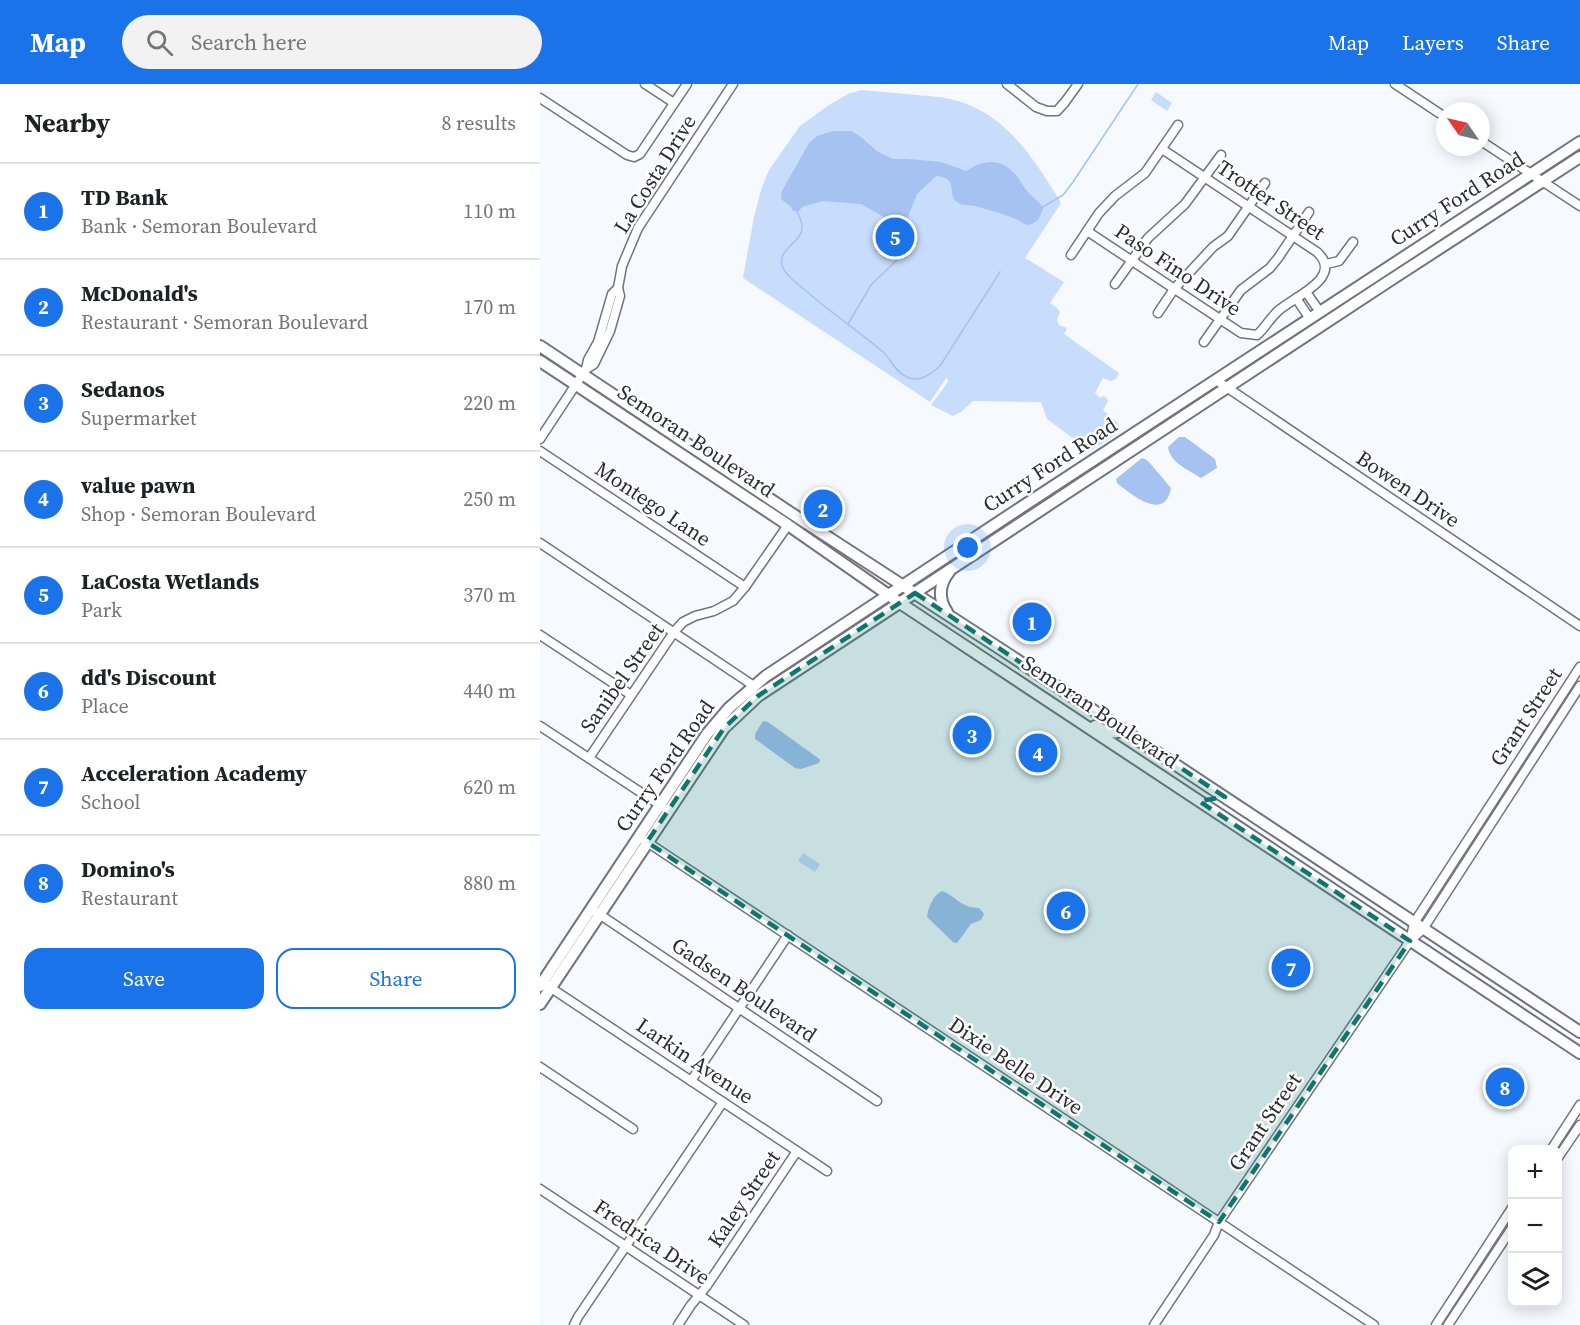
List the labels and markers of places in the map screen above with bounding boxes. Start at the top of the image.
pin: 5 [876,214,914,260]
pin: 2 [804,486,842,532]
pin: 1 [1012,600,1052,644]
pin: 3 [952,712,992,758]
pin: 4 [1018,730,1058,776]
pin: 6 [1046,888,1086,934]
pin: 7 [1272,946,1311,990]
pin: 8 [1486,1064,1524,1110]

